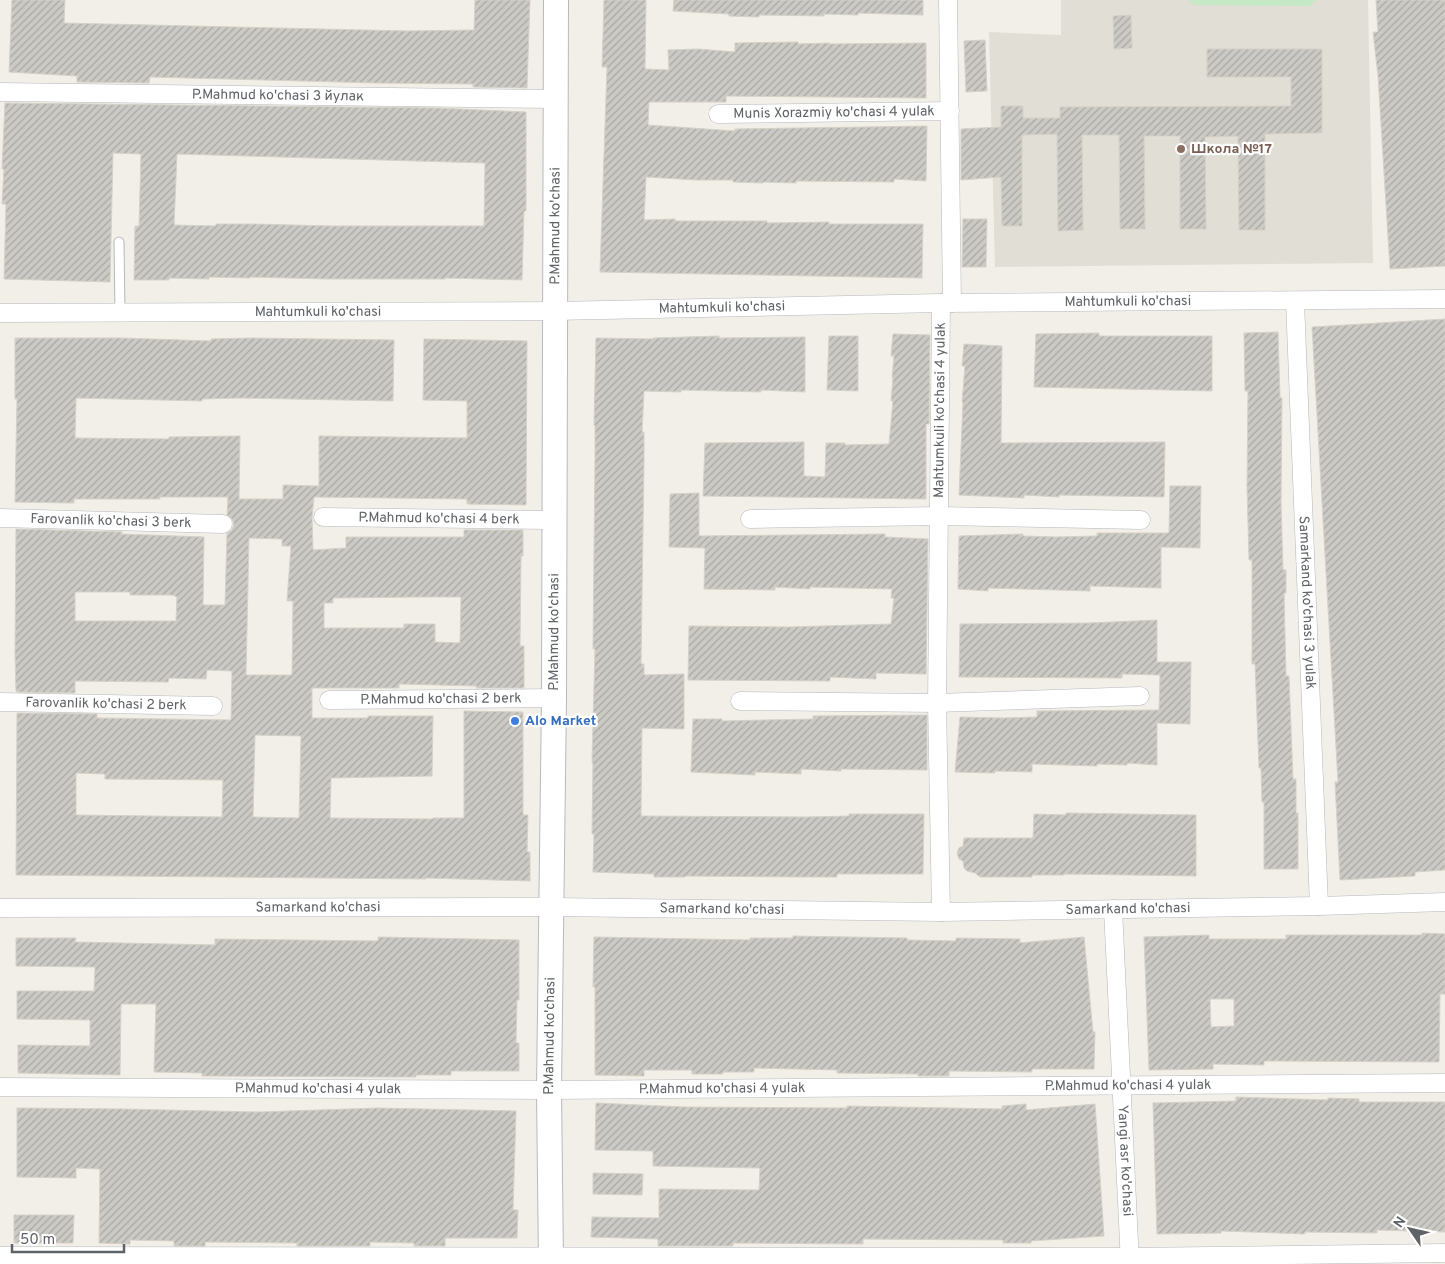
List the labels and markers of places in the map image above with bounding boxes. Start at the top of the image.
place label: Школа №17 [1191,141,1272,158]
marker: Школа №17 [1175,143,1187,155]
place label: Alo Market [525,713,596,730]
marker: Alo Market [509,715,521,727]

